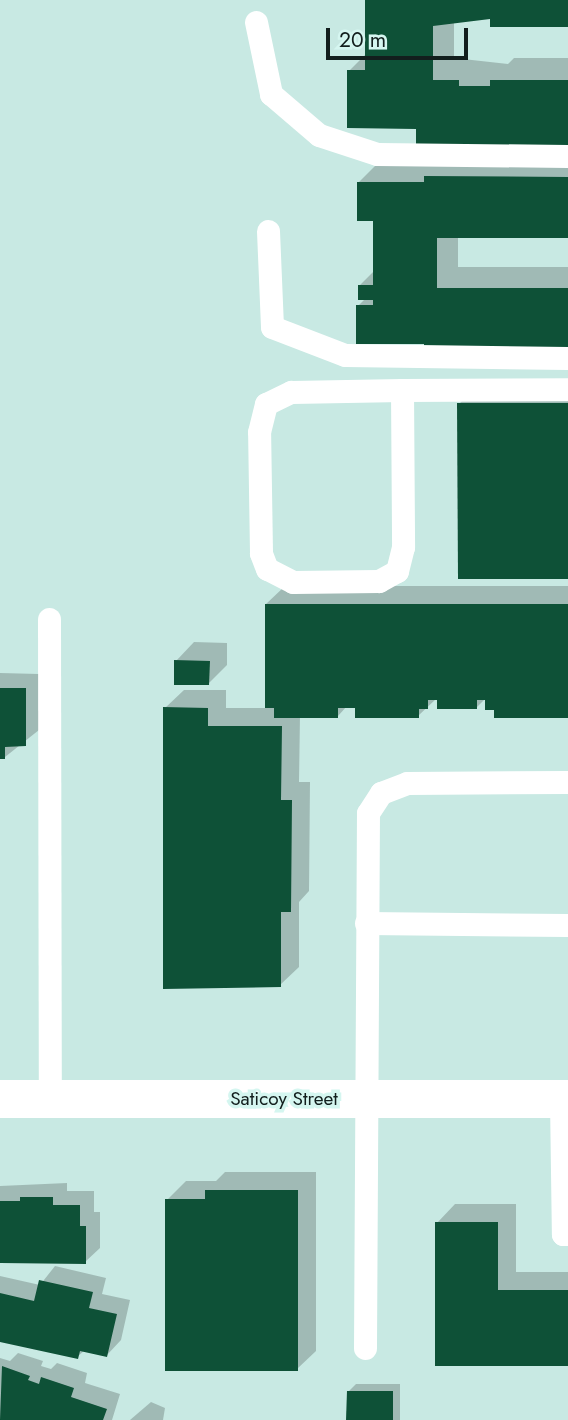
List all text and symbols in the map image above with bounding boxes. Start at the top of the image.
scale bar [330,14,472,58]
text: 20 m [339,25,386,55]
street label: Saticoy Street [230,1088,338,1110]

